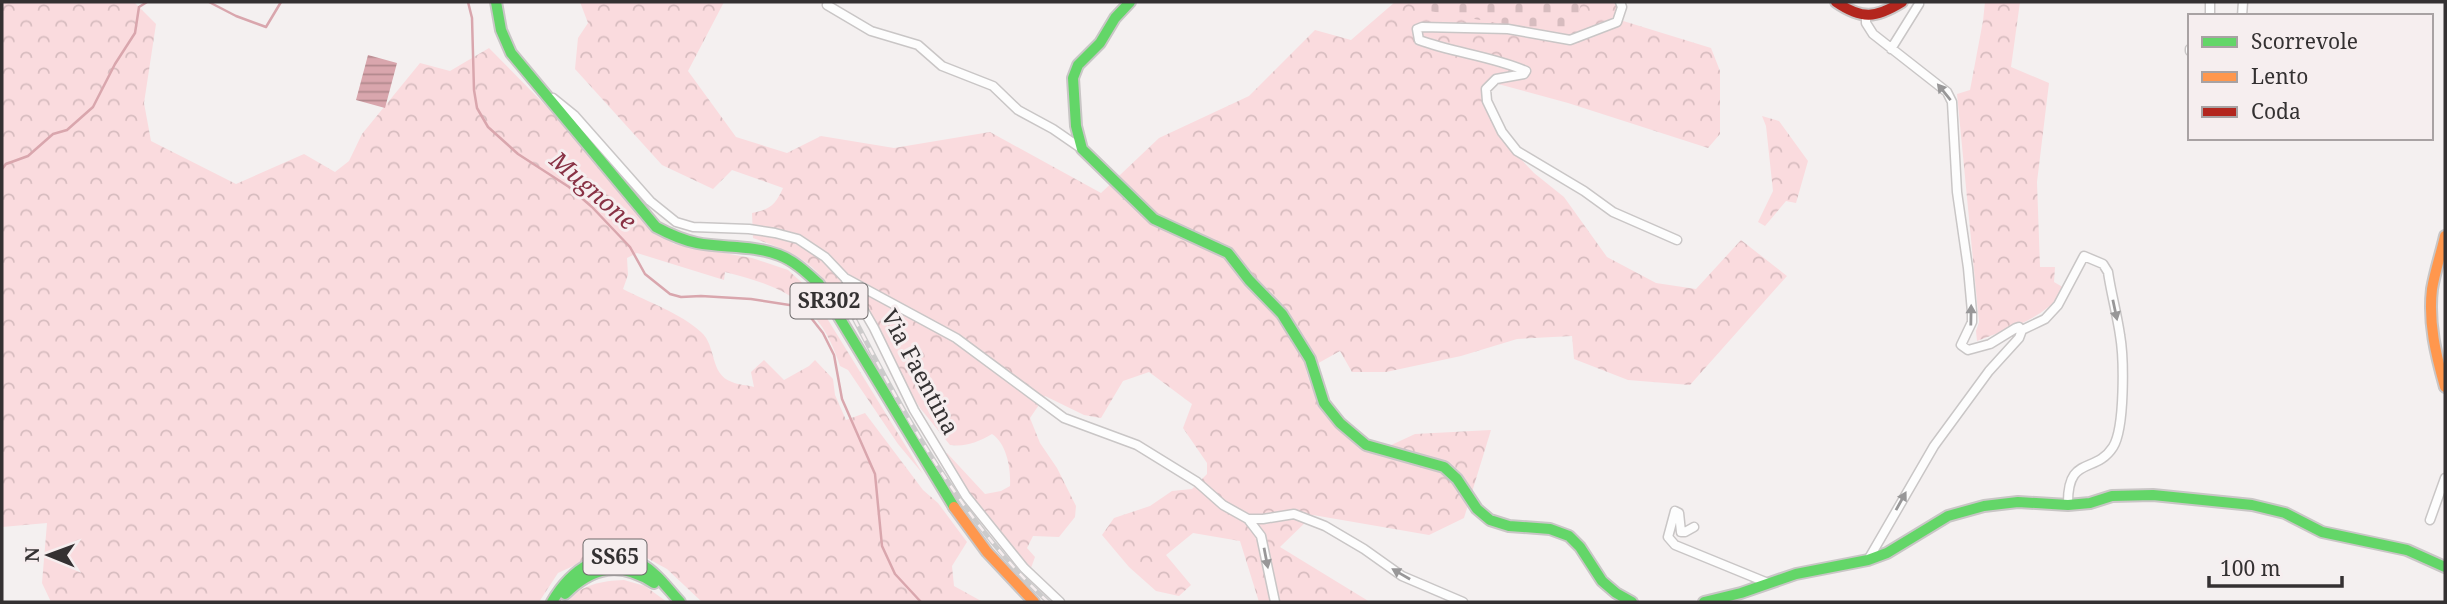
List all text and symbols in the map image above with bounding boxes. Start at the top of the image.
legend [2188,14,2433,140]
text: Scorrevole [2251,27,2358,55]
text: Lento [2251,62,2308,90]
one-way arrow [1936,83,1951,101]
text: Coda [2251,97,2301,125]
water label: Mugnone [543,142,644,237]
road number: SR302 [790,284,868,318]
one-way arrow [2109,299,2120,321]
street label: Via Faentina [874,303,967,440]
one-way arrow [1965,304,1976,326]
one-way arrow [1895,491,1907,510]
north arrow [14,520,84,590]
road number: SS65 [584,540,646,574]
scale bar [2209,544,2342,588]
text: N [19,547,45,562]
one-way arrow [1261,547,1272,569]
text: 100 m [2220,554,2281,582]
one-way arrow [1391,568,1410,580]

